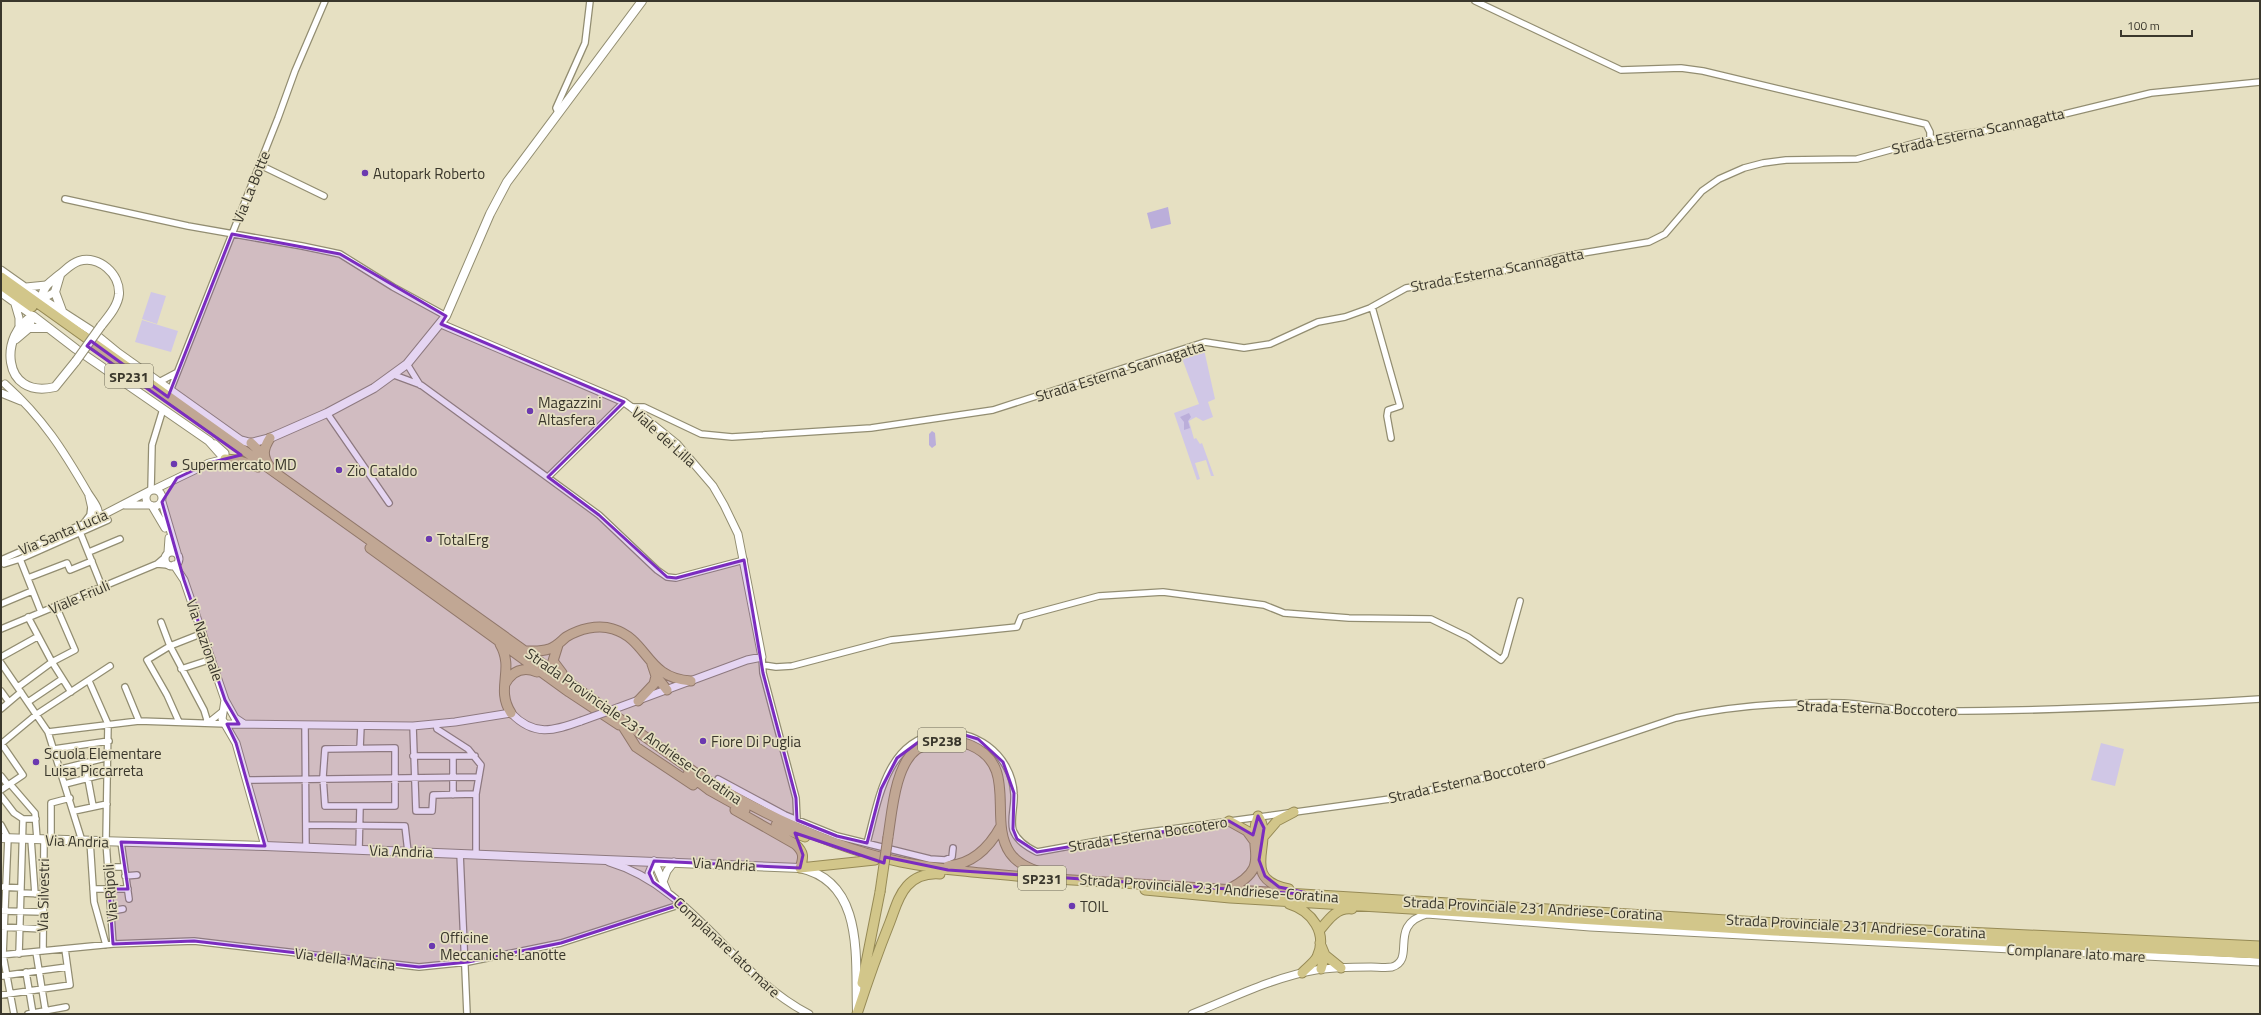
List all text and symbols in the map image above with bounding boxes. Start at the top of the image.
scale bar [2121,12,2192,38]
text: 100 m [2127,16,2160,35]
street label: Strada Esterna Scannagatta [1890,101,2067,161]
street label: Via La Botte [226,147,276,227]
place label: Autopark Roberto [373,162,485,185]
marker: Autopark Roberto [360,168,370,178]
street label: Strada Esterna Scannagatta [1408,242,1586,298]
street label: Strada Esterna Scannagatta [1032,334,1208,408]
road number: SP231 [105,364,153,388]
place label: Magazzini Altasfera [538,391,602,431]
street label: Viale dei Lilla [626,401,702,473]
marker: Magazzini Altasfera [525,406,535,416]
place label: Supermercato MD [182,453,297,476]
marker: Supermercato MD [169,459,179,469]
place label: Zio Cataldo [347,459,417,482]
marker: Zio Cataldo [334,465,344,475]
street label: Via Santa Lucia [15,503,112,561]
place label: TotalErg [437,528,489,551]
marker: TotalErg [424,534,434,544]
street label: Viale Friuli [45,574,113,620]
street label: Via Nazionale [180,596,230,684]
street label: Strada Provinciale 231 Andriese-Coratina [521,642,747,810]
street label: Strada Esterna Boccotero [1796,694,1958,722]
road number: SP238 [918,728,966,752]
place label: Fiore Di Puglia [711,730,802,753]
marker: Fiore Di Puglia [698,736,708,746]
place label: Scuola Elementare Luisa Piccarreta [44,742,162,782]
street label: Strada Esterna Boccotero [1386,751,1548,809]
marker: Scuola Elementare Luisa Piccarreta [31,757,41,767]
street label: Strada Esterna Boccotero [1067,810,1229,858]
street label: Via Andria [45,828,110,854]
street label: Via Andria [369,838,434,864]
street label: Via Andria [692,851,757,877]
street label: Via Silvestri [31,858,55,932]
street label: Via Ripoli [97,863,123,923]
road number: SP231 [1018,866,1066,890]
street label: Strada Provinciale 231 Andriese-Coratina [1078,867,1340,909]
street label: Strada Provinciale 231 Andriese-Coratina [1403,890,1664,926]
street label: Complanare lato mare [668,891,786,1003]
place label: TOIL [1080,895,1108,918]
marker: TOIL [1067,901,1077,911]
street label: Strada Provinciale 231 Andriese-Coratina [1726,908,1987,944]
place label: Officine Meccaniche Lanotte [440,926,566,966]
street label: Complanare lato mare [2006,938,2146,968]
street label: Via della Macina [293,941,397,977]
marker: Officine Meccaniche Lanotte [427,941,437,951]

